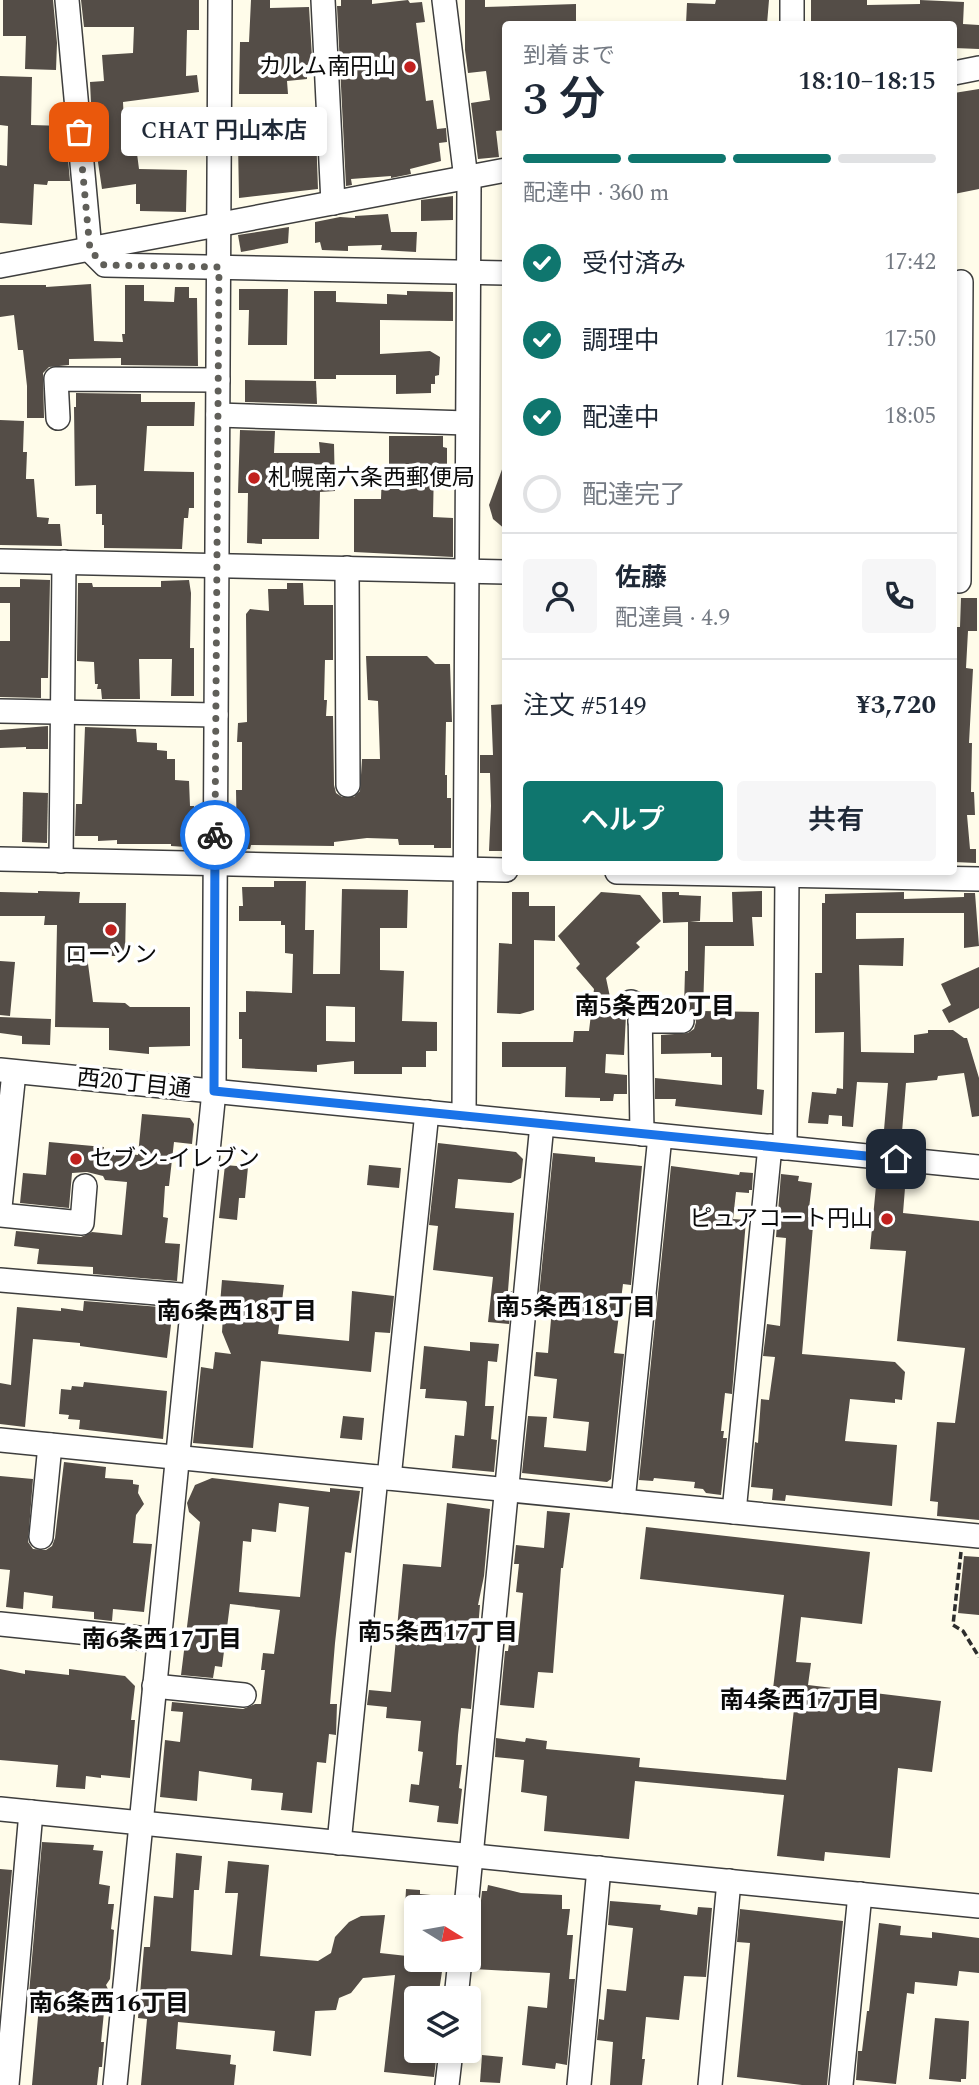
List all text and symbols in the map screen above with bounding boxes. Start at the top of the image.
text: 到着まで [523,39,615,74]
place label: カルム南円山 [258,50,396,85]
marker: カルム南円山 [402,59,418,75]
text: 18:10–18:15 [798,61,936,101]
text: 3 分 [523,65,605,135]
pin [49,102,109,162]
callout: CHAT 円山本店 [121,108,328,156]
icon: bag [60,113,98,151]
text: CHAT 円山本店 [141,114,307,149]
text: 配達中 · 360 m [523,176,669,211]
icon: check [523,244,561,282]
text: 受付済み [582,244,686,284]
text: 17:42 [884,245,936,280]
icon: check [523,321,561,359]
text: 調理中 [582,321,660,361]
text: 17:50 [884,322,936,357]
icon: check [523,398,561,436]
text: 配達中 [582,398,660,438]
text: 18:05 [884,399,936,434]
place label: 札幌南六条西郵便局 [268,461,475,496]
marker: 札幌南六条西郵便局 [246,470,262,486]
text: 配達完了 [582,475,686,515]
text: 佐藤 [615,558,667,598]
button: person [523,559,597,633]
button: phone [862,559,936,633]
text: 配達員 · 4.9 [615,601,730,636]
text: ¥3,720 [856,685,936,725]
text: 注文 #5149 [523,686,647,726]
button: ヘルプ [523,781,723,861]
button: 共有 [737,781,936,861]
courier [180,800,250,870]
icon: bike [196,816,234,854]
marker: ローソン [103,922,119,938]
place label: ローソン [65,938,157,973]
district label: 南5条西20丁目 [575,989,735,1025]
street label: 西20丁目通 [75,1061,193,1107]
pin [866,1129,926,1189]
icon: home [877,1140,915,1178]
place label: セブン-イレブン [90,1142,260,1177]
marker: セブン-イレブン [68,1151,84,1167]
place label: ピュアコート円山 [689,1202,873,1237]
marker: ピュアコート円山 [879,1211,895,1227]
district label: 南5条西18丁目 [496,1290,656,1326]
district label: 南6条西18丁目 [157,1294,317,1330]
district label: 南5条西17丁目 [358,1615,518,1651]
district label: 南6条西17丁目 [82,1622,242,1658]
district label: 南4条西17丁目 [720,1683,880,1719]
north arrow [404,1895,481,1972]
map controls [404,1895,481,2063]
district label: 南6条西16丁目 [29,1986,189,2022]
button: layers [404,1986,481,2063]

